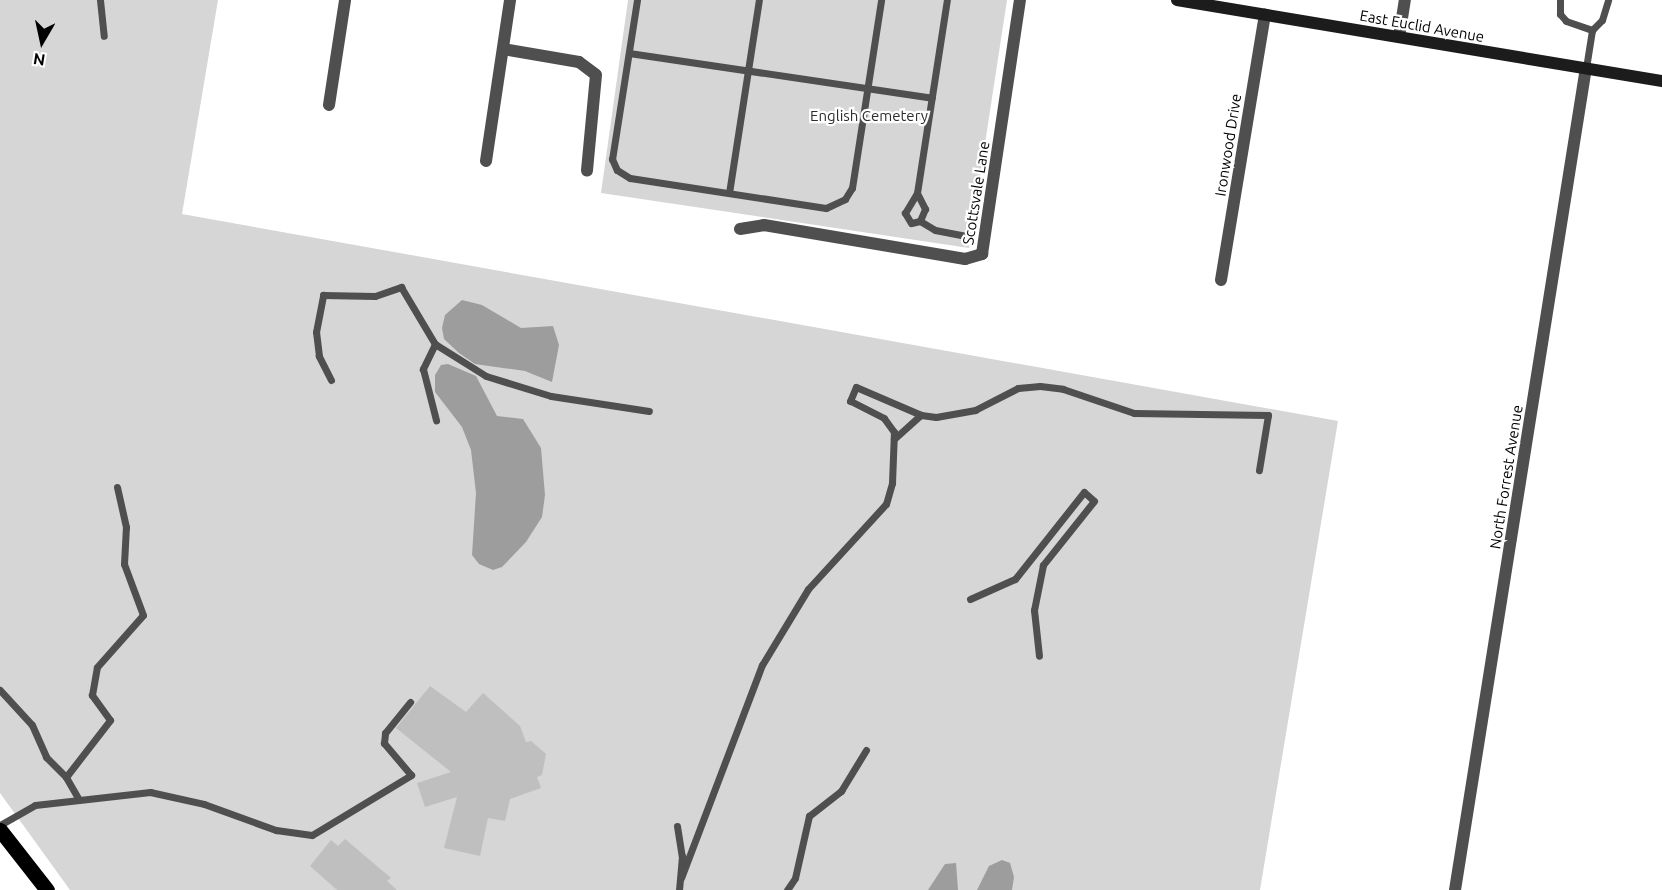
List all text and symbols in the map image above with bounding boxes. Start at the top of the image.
street label: East Euclid Avenue [1358,6,1486,46]
north arrow [12,12,72,72]
text: N [32,50,46,70]
street label: Ironwood Drive [1211,92,1245,198]
park label: English Cemetery [810,107,928,125]
street label: Scottsvale Lane [959,140,993,246]
street label: North Forrest Avenue [1486,404,1526,550]

